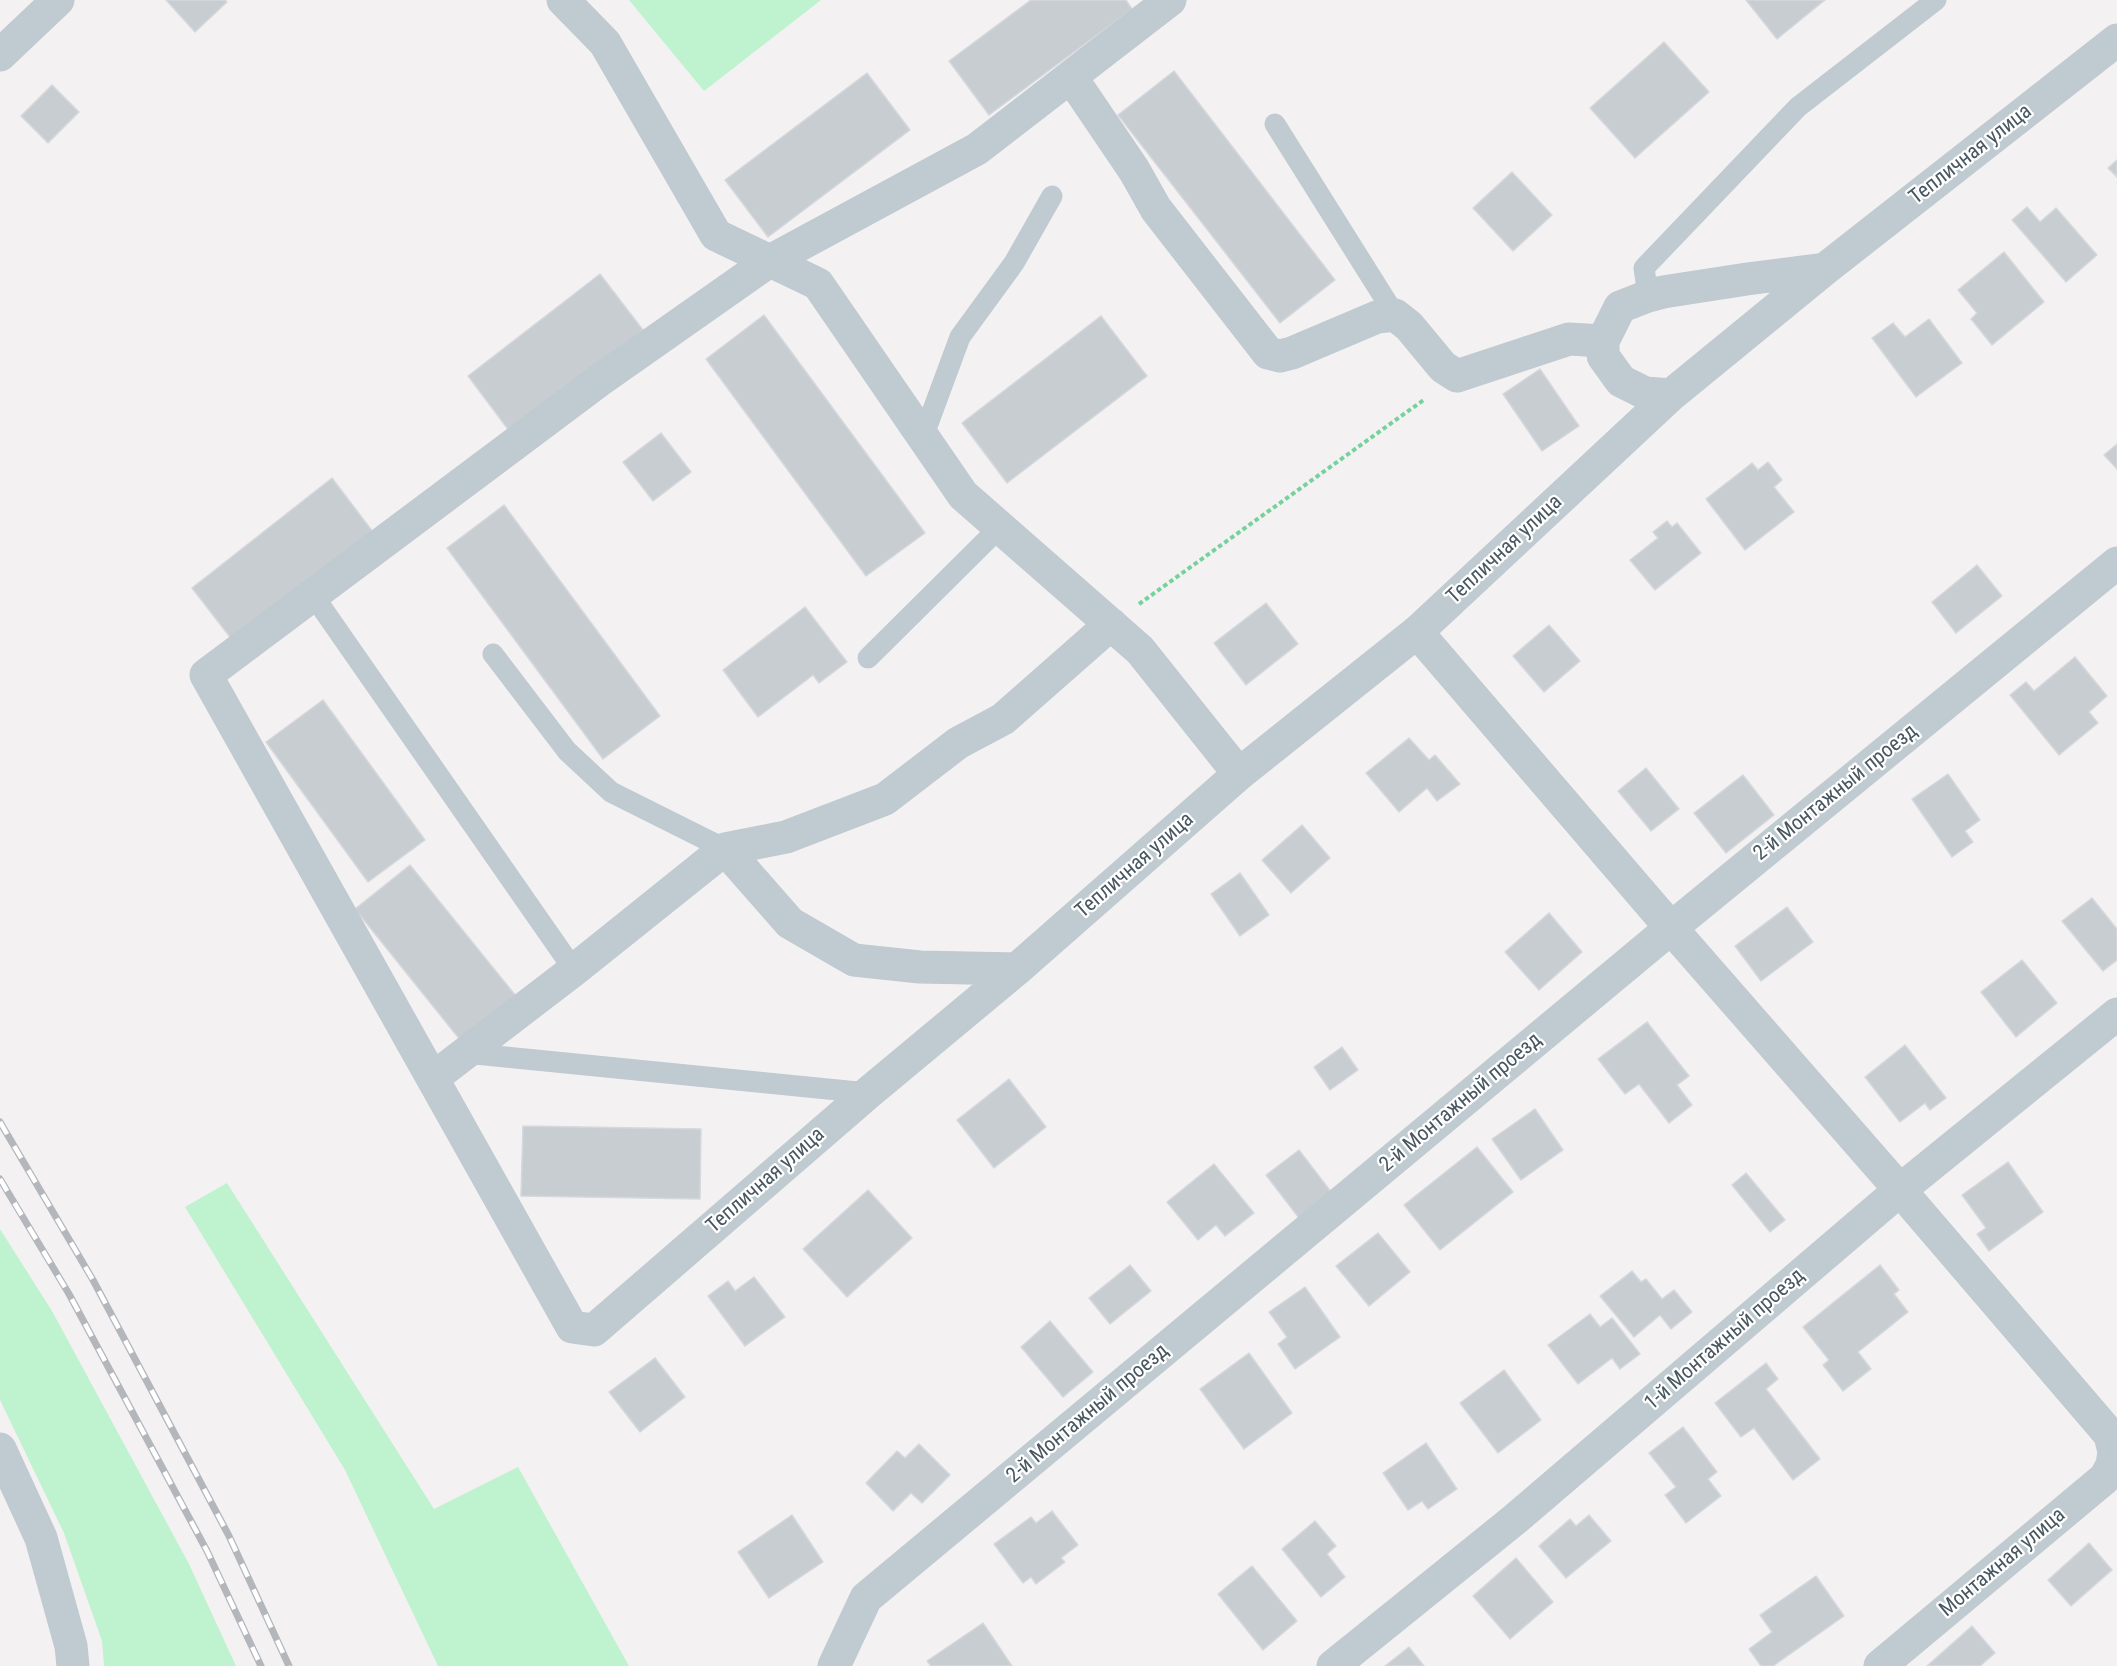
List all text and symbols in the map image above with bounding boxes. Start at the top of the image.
street label: Тепличная улица [1905,99,2037,211]
street label: Тепличная улица [1442,490,1568,610]
street label: 2-й Монтажный проезд [1749,719,1923,867]
street label: Тепличная улица [1071,808,1199,924]
street label: 2-й Монтажный проезд [1375,1028,1547,1178]
street label: Тепличная улица [702,1123,830,1239]
street label: 1-й Монтажный проезд [1640,1264,1810,1416]
street label: 2-й Монтажный проезд [1002,1339,1174,1489]
street label: Монтажная улица [1935,1503,2071,1623]

